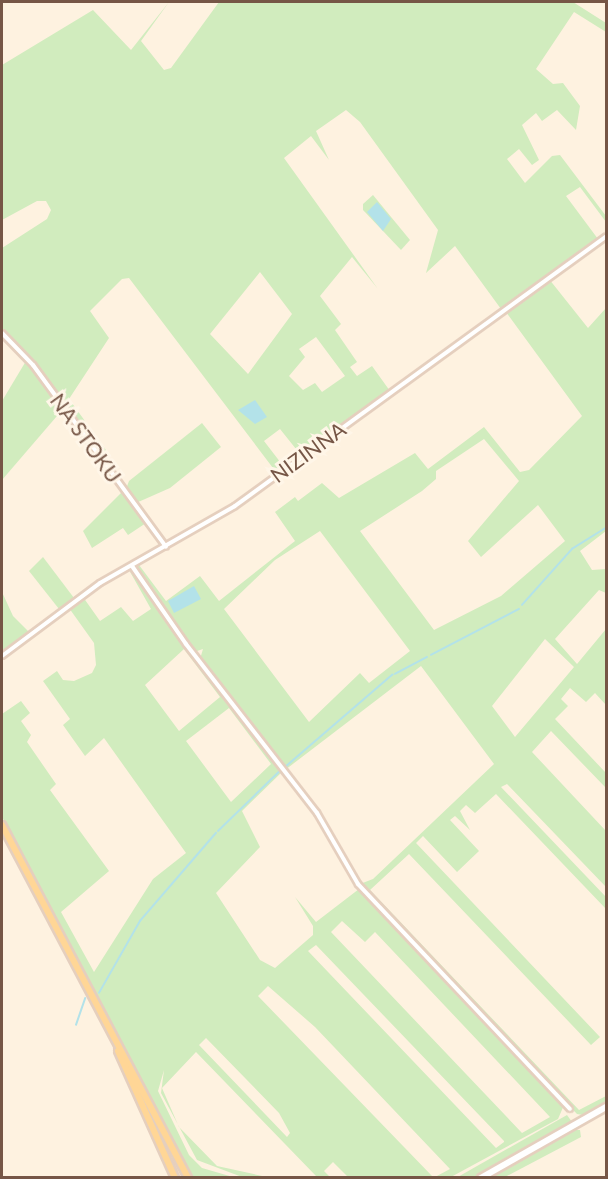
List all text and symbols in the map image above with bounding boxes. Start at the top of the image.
street label: NA STOKU [45,388,127,488]
street label: NIZINNA [266,416,350,488]

